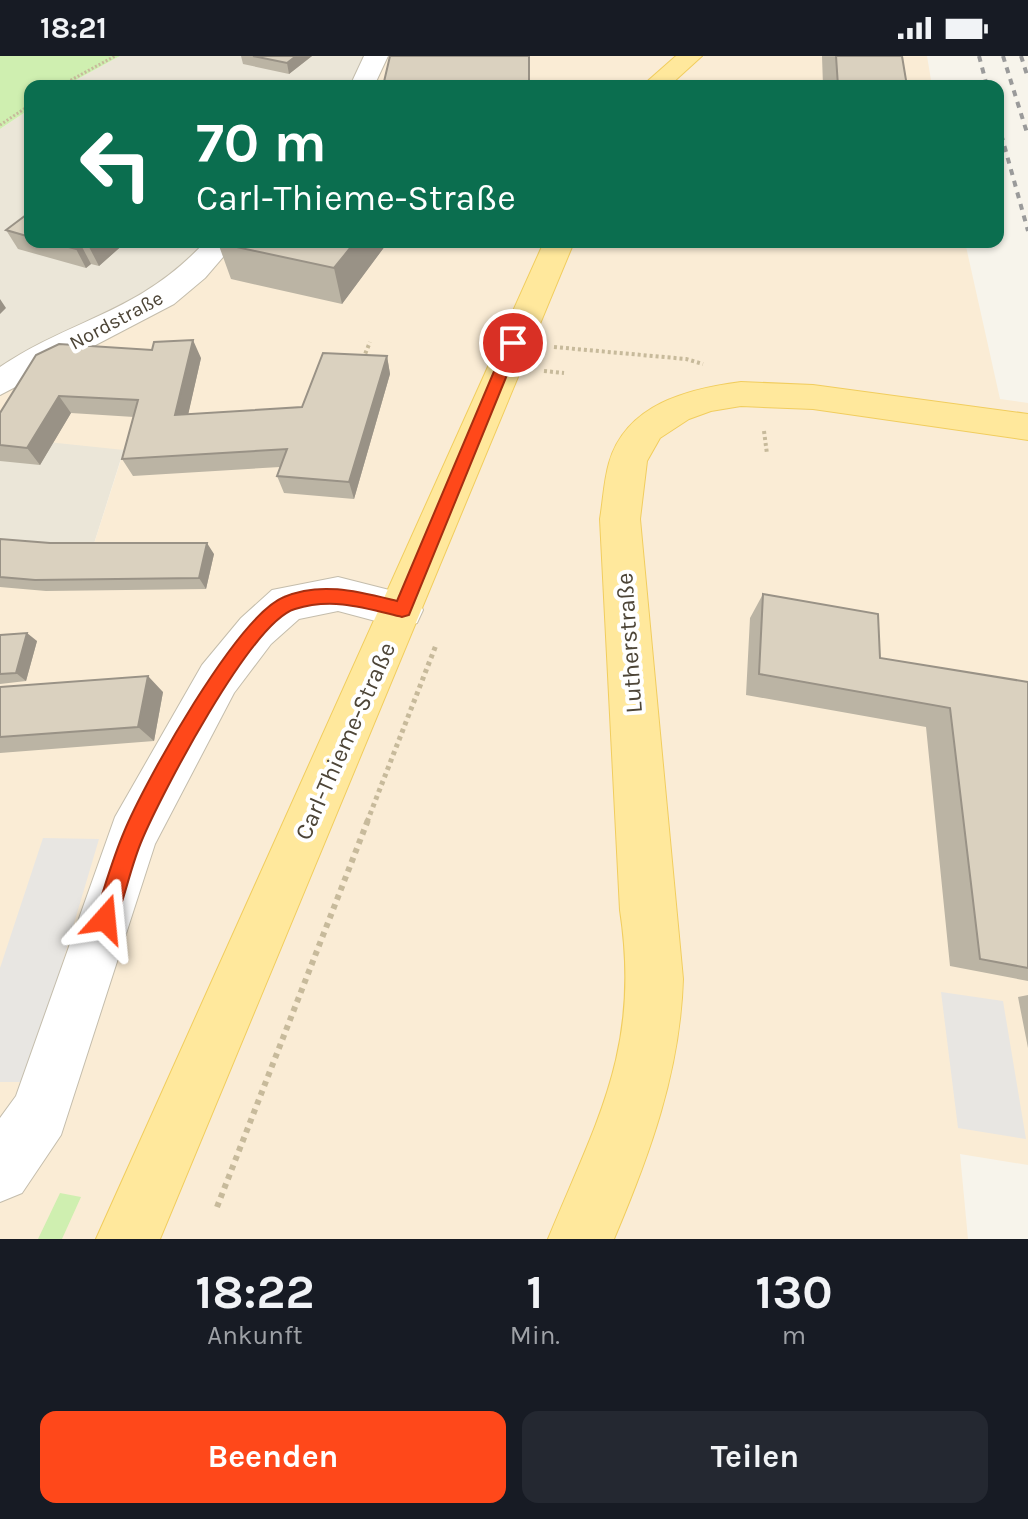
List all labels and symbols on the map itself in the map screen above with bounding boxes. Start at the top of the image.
street label: Nordstraße [66,286,167,355]
pin [479,309,547,377]
street label: Lutherstraße [610,572,648,714]
street label: Carl-Thieme-Straße [289,638,401,844]
position arrow [63,877,147,961]

